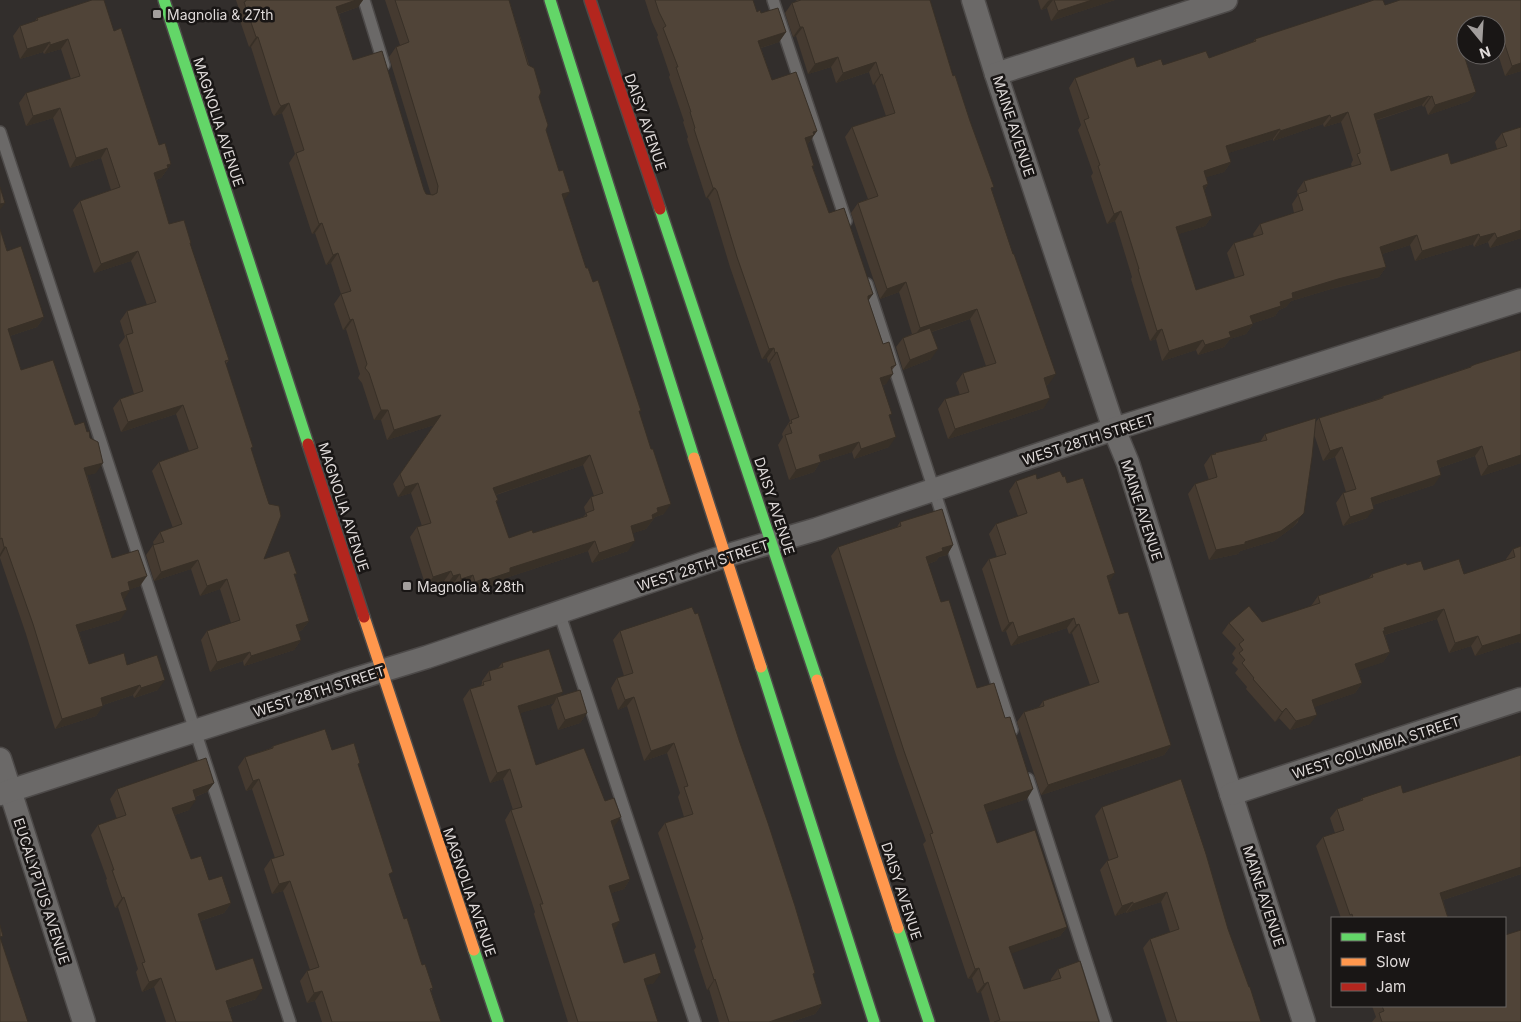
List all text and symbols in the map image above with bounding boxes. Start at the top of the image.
place label: Magnolia & 27th [167,6,274,23]
marker: Magnolia & 27th [151,8,163,20]
north arrow [1456,15,1506,65]
text: N [1477,43,1493,63]
street label: MAGNOLIA AVENUE [190,55,248,189]
street label: DAISY AVENUE [621,71,671,173]
street label: MAINE AVENUE [990,73,1038,179]
street label: WEST 28TH STREET [1020,410,1156,468]
street label: MAGNOLIA AVENUE [315,440,373,574]
street label: DAISY AVENUE [751,455,799,557]
street label: MAINE AVENUE [1118,457,1166,563]
street label: WEST 28TH STREET [635,536,771,594]
place label: Magnolia & 28th [417,578,524,595]
marker: Magnolia & 28th [401,580,413,592]
street label: WEST 28TH STREET [251,662,387,720]
street label: WEST COLUMBIA STREET [1290,712,1462,782]
street label: EUCALYPTUS AVENUE [10,816,74,966]
street label: MAGNOLIA AVENUE [440,825,500,959]
street label: DAISY AVENUE [878,840,926,942]
street label: MAINE AVENUE [1240,843,1288,949]
legend [1331,917,1506,1007]
text: Fast [1376,927,1406,946]
text: Slow [1376,952,1410,971]
text: Jam [1376,977,1406,996]

